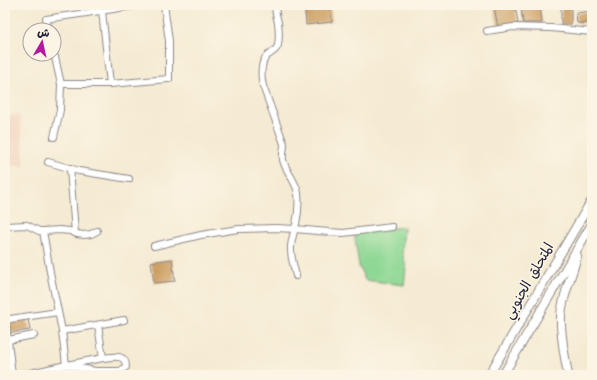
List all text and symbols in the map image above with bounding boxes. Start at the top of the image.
north arrow [22,22,62,62]
text: ش [36,23,51,43]
street label: المتحلق الجنوبي [498,238,561,324]

